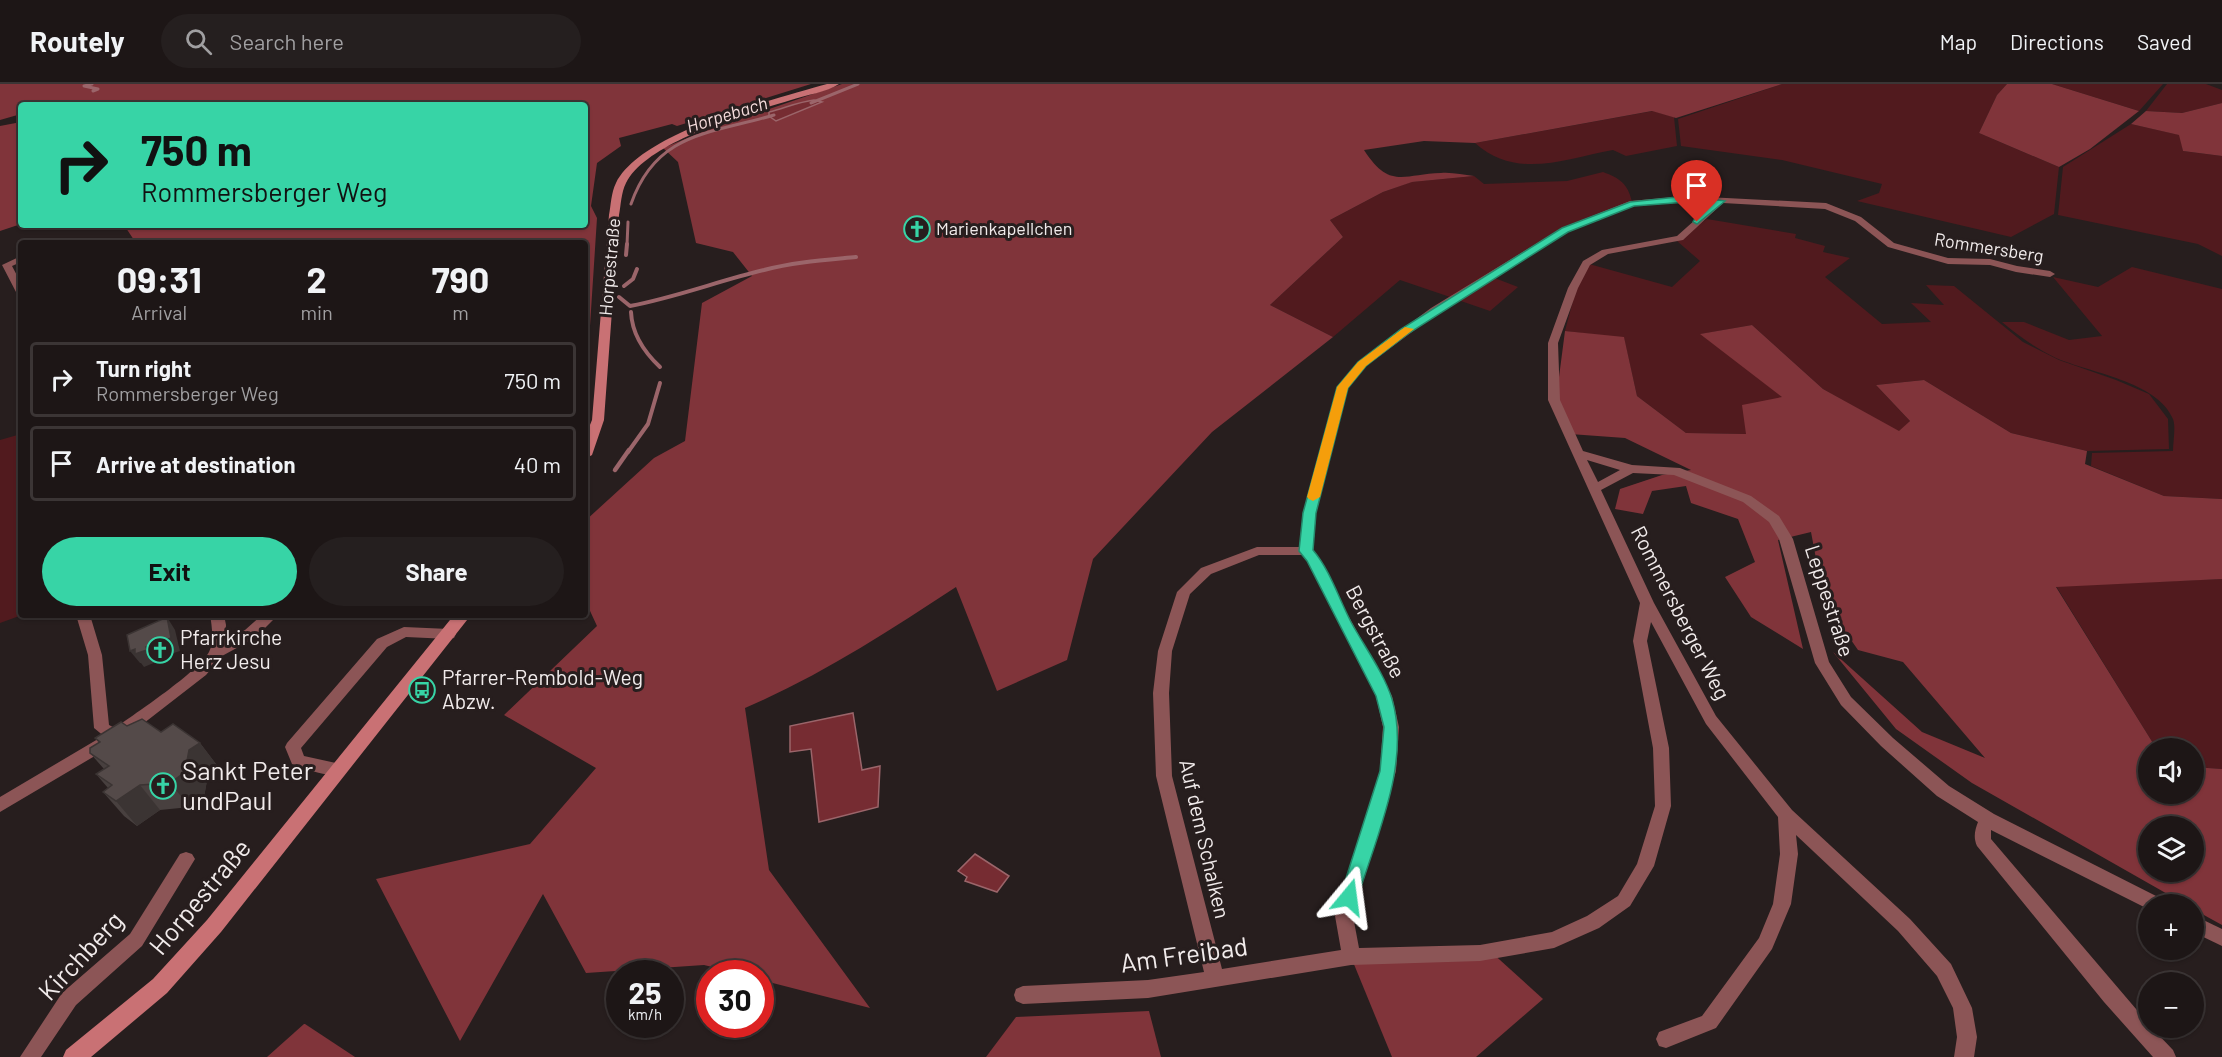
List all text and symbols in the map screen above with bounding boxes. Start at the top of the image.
search box [161,14,581,68]
text: Routely [30,24,125,58]
icon: search [182,25,215,58]
text: Search here [230,28,344,54]
text: Map [1940,29,1977,54]
text: Directions [2010,29,2104,54]
text: Saved [2137,29,2192,54]
water label: Horpebach [683,91,770,137]
text: 750 m [141,124,252,174]
icon: right [42,126,120,204]
pin [1671,160,1722,222]
icon: arrive [1680,169,1713,202]
text: Rommersberger Weg [141,175,387,207]
church icon: Marienkapellchen [902,214,932,244]
street label: Horpestraße [594,217,624,317]
place label: Marienkapellchen [936,217,1072,239]
street label: Rommersberg [1933,228,2045,267]
text: 09:31 [117,257,202,300]
text: 2 [307,257,327,300]
text: 790 [432,257,489,300]
text: Arrival [131,300,187,324]
text: min [300,300,333,324]
text: m [452,300,469,324]
text: Turn right [96,355,191,381]
icon: right [45,363,78,396]
text: 750 m [504,367,561,393]
text: Rommersberger Weg [96,381,279,405]
icon: arrive [45,447,78,480]
text: Arrive at destination [96,451,295,477]
text: 40 m [514,451,561,477]
street label: Rommersberger Weg [1627,521,1736,703]
button: Exit [42,537,297,606]
button: Share [309,537,564,606]
street label: Leppestraße [1801,541,1860,660]
street label: Bergstraße [1341,580,1411,682]
place label: Pfarrkirche Herz Jesu [180,624,282,673]
church icon: Pfarrkirche Herz Jesu [145,635,175,665]
place label: Pfarrer-Rembold-Weg Abzw. [442,664,643,713]
bus stop icon: Pfarrer-Rembold-Weg Abzw. [407,675,437,705]
map controls [2138,738,2204,1038]
button: sound [2138,738,2204,804]
place label: Sankt Peter undPaul [182,754,314,815]
street label: Auf dem Schalken [1175,757,1236,921]
church icon: Sankt Peter undPaul [148,771,178,801]
button: layers [2138,816,2204,882]
street label: Horpestraße [142,832,256,960]
position arrow [1317,865,1381,929]
button: + [2138,894,2204,960]
street label: Kirchberg [31,904,129,1006]
street label: Am Freibad [1118,929,1250,978]
speed limit sign: 30 [696,960,774,1038]
button: − [2138,972,2204,1038]
text: 25 [629,974,661,1010]
text: km/h [628,1005,662,1023]

